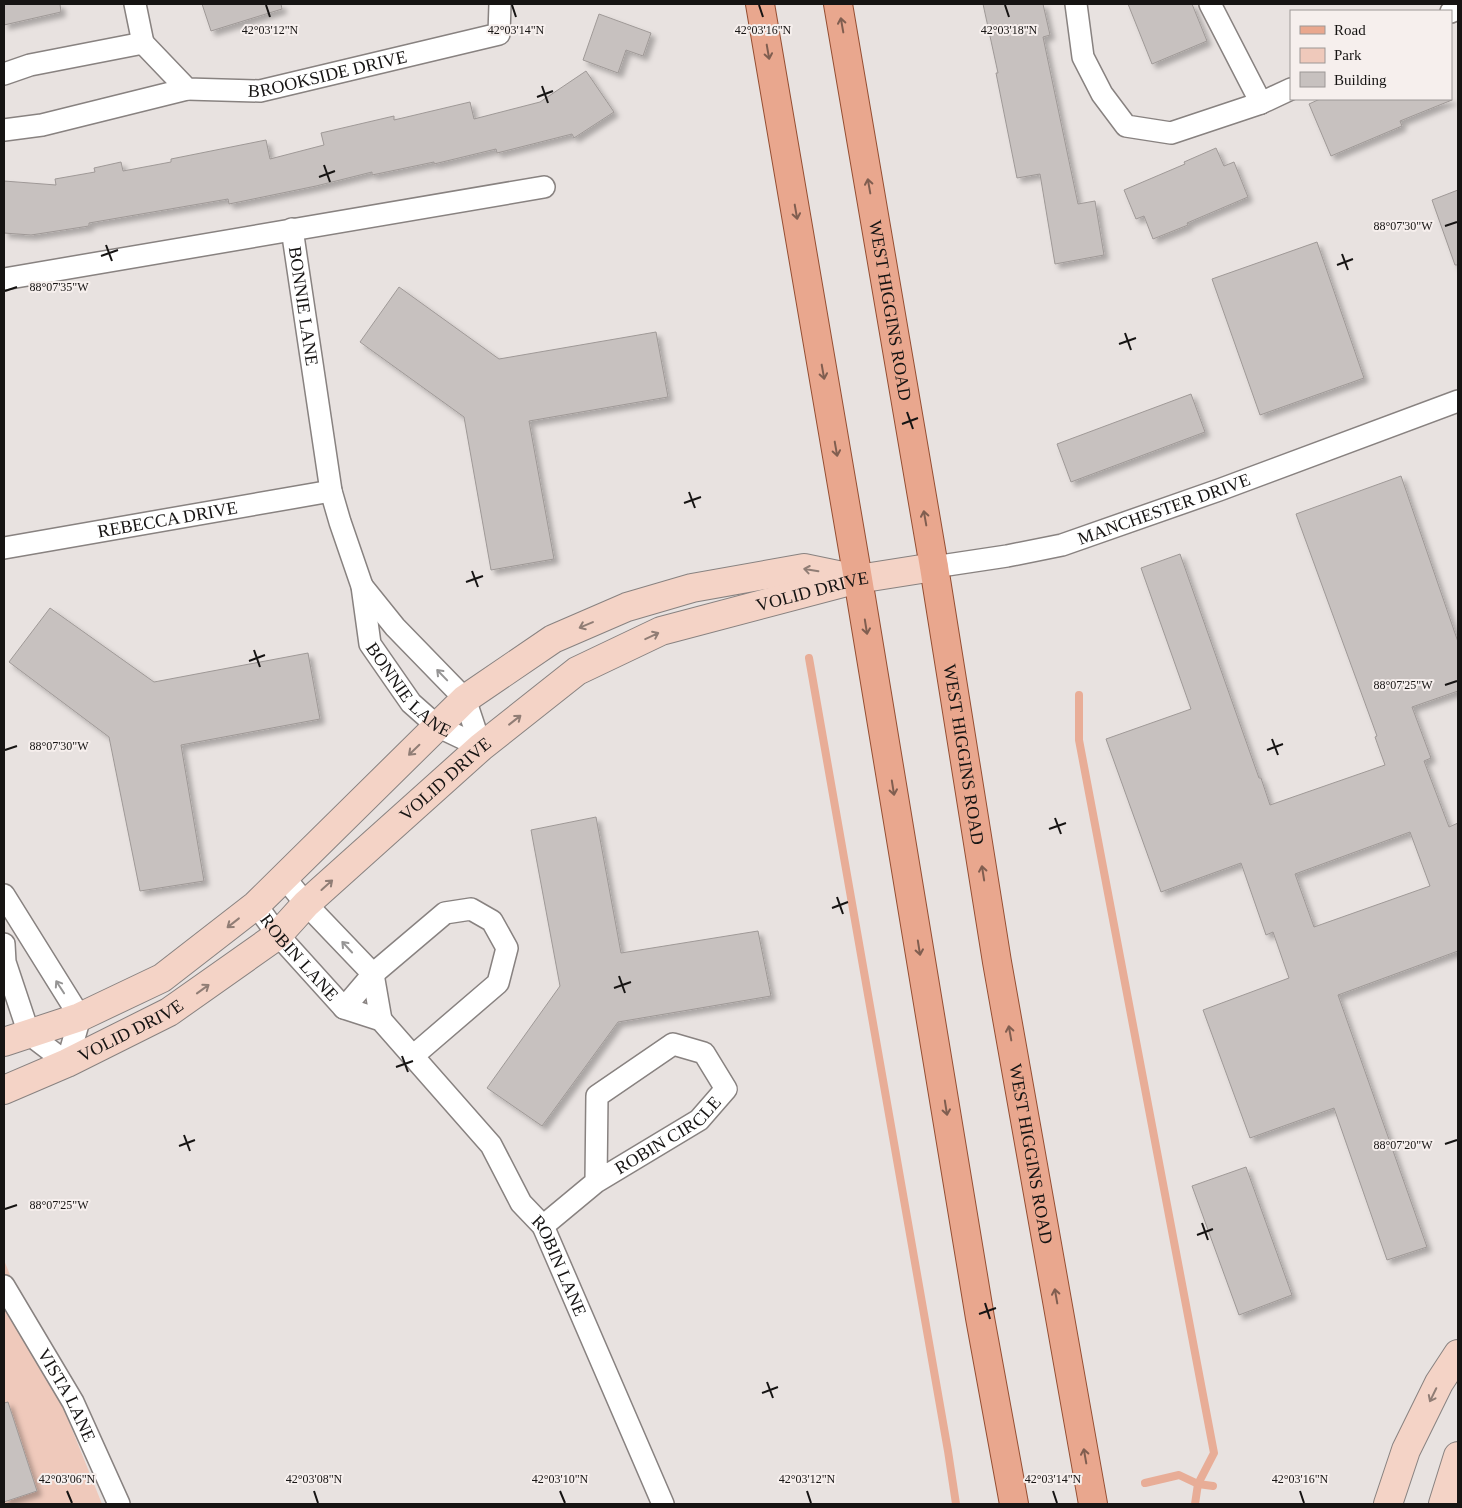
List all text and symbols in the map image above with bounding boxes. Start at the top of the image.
legend [1290,10,1452,100]
one-way arrow [836,18,846,34]
text: Road [1334,22,1366,38]
text: 42°03'12"N [242,23,299,37]
text: 42°03'14"N [488,23,545,37]
text: 42°03'16"N [735,23,792,37]
text: 42°03'18"N [981,23,1038,37]
one-way arrow [764,43,774,59]
street label: BROOKSIDE DRIVE [248,46,409,101]
text: Park [1334,47,1362,63]
text: Building [1334,72,1387,88]
one-way arrow [864,178,874,194]
one-way arrow [791,204,801,220]
street label: WEST HIGGINS ROAD [865,219,915,402]
text: 88°07'30"W [1373,219,1433,233]
street label: BONNIE LANE [285,245,322,367]
text: 88°07'35"W [29,280,89,294]
one-way arrow [819,364,829,380]
one-way arrow [832,441,842,457]
street label: MANCHESTER DRIVE [1075,469,1253,549]
street label: REBECCA DRIVE [96,497,239,542]
one-way arrow [920,511,930,527]
one-way arrow [803,564,819,574]
street label: VOLID DRIVE [754,567,870,615]
one-way arrow [862,619,872,635]
one-way arrow [579,620,594,630]
one-way arrow [644,630,659,640]
street label: BONNIE LANE [362,639,454,741]
street label: WEST HIGGINS ROAD [940,663,988,846]
one-way arrow [436,669,448,681]
text: 88°07'25"W [1373,678,1433,692]
one-way arrow [508,715,521,726]
street label: VOLID DRIVE [396,733,495,825]
text: 88°07'30"W [29,739,89,753]
one-way arrow [408,743,420,755]
one-way arrow [888,779,898,795]
one-way arrow [977,865,987,881]
one-way arrow [320,879,333,891]
street label: ROBIN LANE [256,910,342,1005]
one-way arrow [227,917,240,928]
one-way arrow [915,940,925,956]
one-way arrow [341,941,353,954]
one-way arrow [55,980,65,994]
one-way arrow [196,984,210,994]
street label: VOLID DRIVE [75,995,187,1066]
one-way arrow [1004,1025,1014,1041]
street label: WEST HIGGINS ROAD [1005,1062,1057,1246]
street label: ROBIN CIRCLE [611,1092,725,1178]
one-way arrow [941,1100,951,1116]
text: 88°07'20"W [1373,1138,1433,1152]
text: 88°07'25"W [29,1198,89,1212]
street label: ROBIN LANE [528,1211,591,1319]
one-way arrow [1051,1289,1061,1305]
street label: VISTA LANE [33,1345,100,1445]
one-way arrow [1427,1388,1437,1403]
one-way arrow [1079,1449,1089,1465]
text: 42°03'06"N [39,1472,96,1486]
text: 42°03'08"N [286,1472,343,1486]
text: 42°03'10"N [532,1472,589,1486]
text: 42°03'12"N [779,1472,836,1486]
text: 42°03'14"N [1025,1472,1082,1486]
text: 42°03'16"N [1272,1472,1329,1486]

